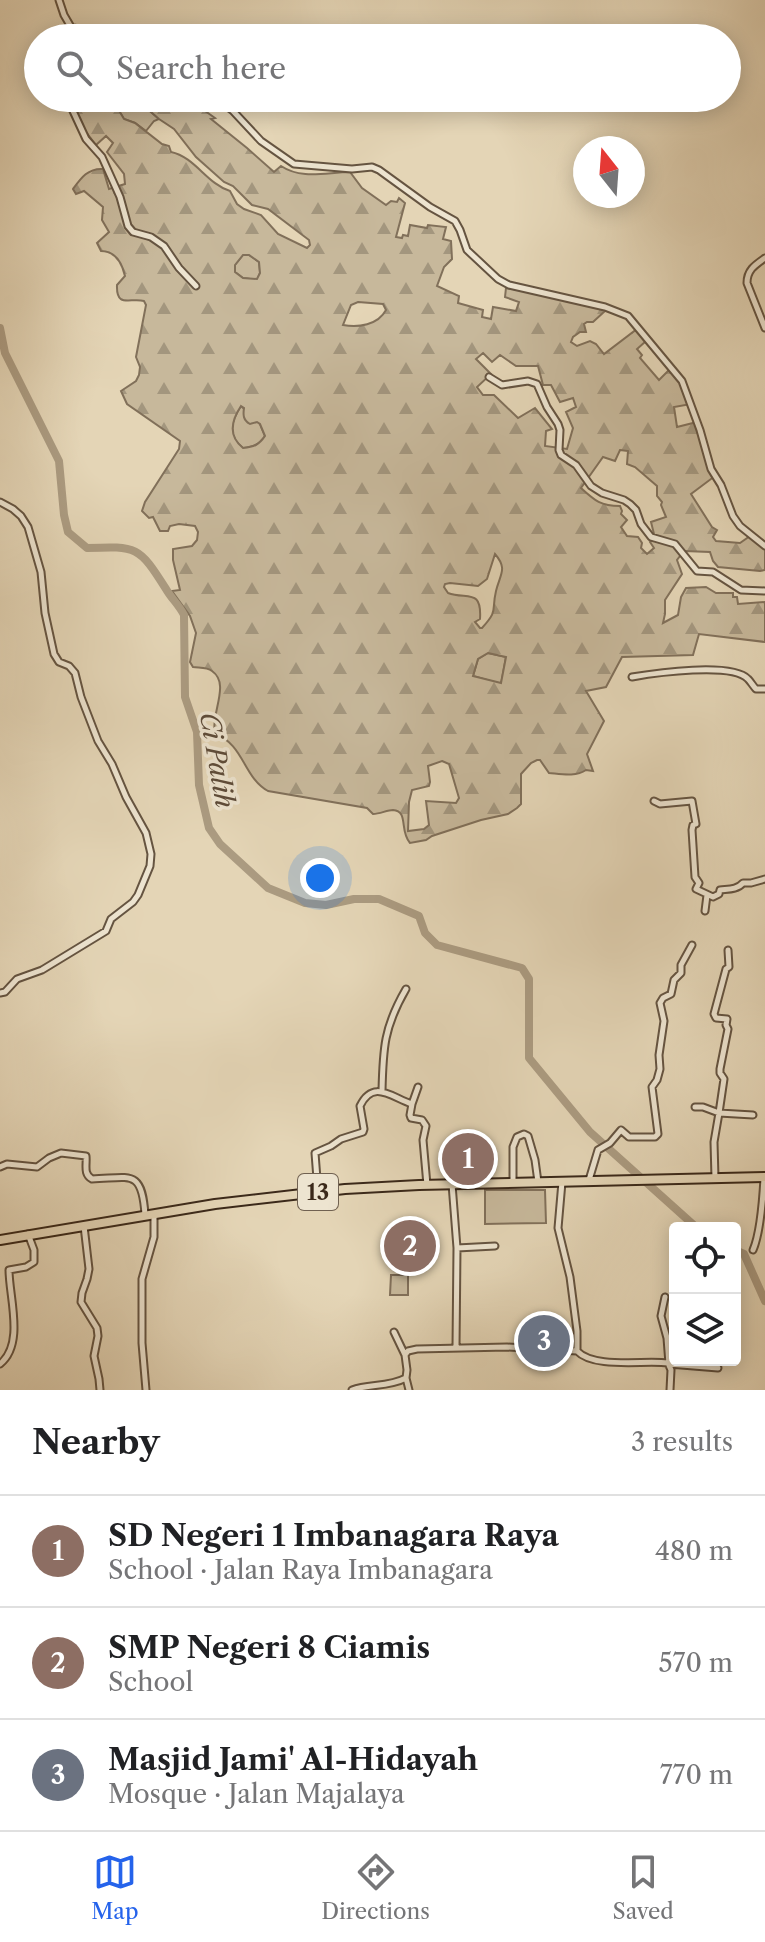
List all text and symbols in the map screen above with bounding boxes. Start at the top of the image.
search box [24,24,741,112]
icon: search [52,46,96,90]
text: Search here [116,50,286,87]
north arrow [573,136,645,208]
water label: Ci Palih [193,710,241,810]
your location [300,858,340,898]
pin: 1 [442,1129,494,1189]
road number: 13 [298,1174,338,1210]
pin: 2 [384,1216,436,1276]
map controls [669,1222,741,1366]
button: locate [669,1222,741,1294]
button: layers [669,1294,741,1366]
pin: 3 [518,1311,570,1371]
text: Nearby [32,1421,160,1463]
text: 3 results [631,1426,733,1458]
text: SD Negeri 1 Imbanagara Raya [108,1517,559,1554]
text: 1 [52,1535,64,1567]
text: 480 m [655,1535,733,1567]
text: School · Jalan Raya Imbanagara [108,1554,493,1586]
text: SMP Negeri 8 Ciamis [108,1629,430,1666]
text: 2 [50,1647,66,1679]
text: 570 m [658,1647,733,1679]
text: School [108,1666,193,1698]
text: Masjid Jami' Al-Hidayah [108,1741,478,1778]
text: 3 [51,1759,65,1791]
text: 770 m [660,1759,733,1791]
text: Mosque · Jalan Majalaya [108,1778,405,1810]
tab: Map [91,1850,139,1925]
tab: Directions [321,1850,430,1925]
tab: Saved [613,1850,674,1925]

